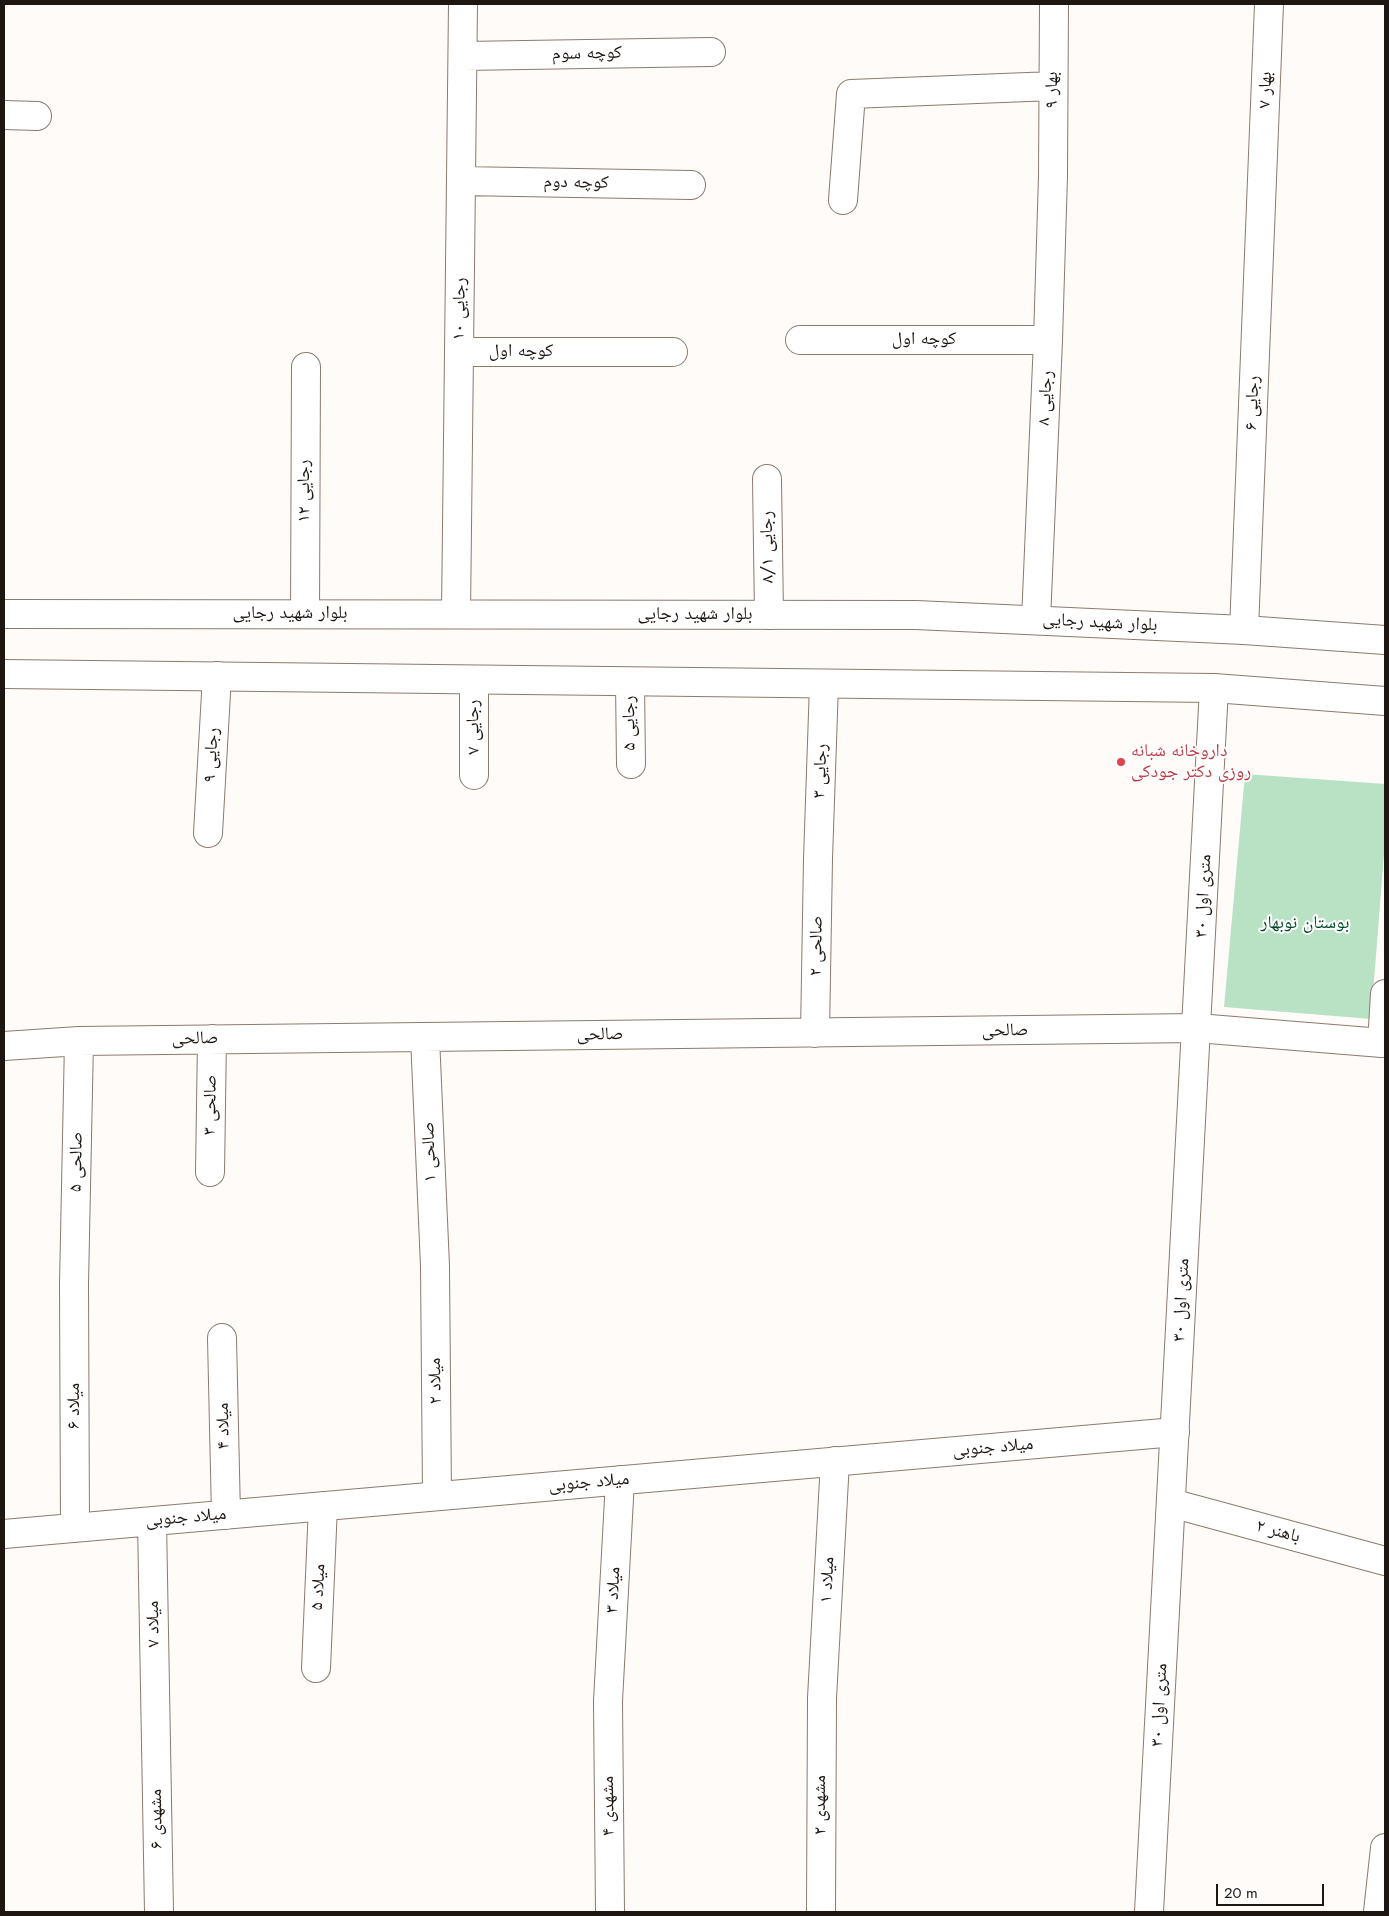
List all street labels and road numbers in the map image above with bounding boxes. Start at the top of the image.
street label: کوچه سوم [552,43,622,65]
street label: بهار ۷ [1255,71,1277,109]
street label: بهار ۹ [1042,72,1064,108]
street label: کوچه دوم [543,172,609,194]
street label: رجایی ۱۰ [449,277,471,341]
street label: کوچه اول [892,329,956,351]
street label: کوچه اول [489,341,553,363]
street label: رجایی ۸ [1034,370,1058,426]
street label: رجایی ۶ [1241,375,1265,431]
street label: رجایی ۱۲ [294,459,316,523]
street label: رجایی ۸/۱ [757,511,779,583]
street label: بلوار شهید رجایی [232,603,348,625]
street label: بلوار شهید رجایی [637,604,753,626]
street label: بلوار شهید رجایی [1042,609,1158,637]
street label: رجایی ۵ [619,695,641,751]
street label: رجایی ۷ [463,699,485,755]
street label: رجایی ۹ [200,727,224,783]
street label: رجایی ۳ [809,743,833,799]
street label: ۳۰ متری اول [1191,854,1217,938]
street label: صالحی ۲ [806,916,828,976]
street label: صالحی [981,1020,1029,1042]
street label: صالحی [576,1024,624,1046]
street label: صالحی [171,1028,219,1050]
street label: صالحی ۳ [200,1075,222,1135]
street label: صالحی ۱ [418,1121,442,1183]
street label: صالحی ۵ [66,1132,88,1192]
street label: ۳۰ متری اول [1169,1258,1195,1342]
street label: میلاد ۲ [425,1358,447,1404]
street label: میلاد ۶ [64,1383,86,1429]
street label: میلاد ۴ [213,1403,235,1449]
street label: میلاد جنوبی [952,1434,1034,1462]
street label: میلاد جنوبی [548,1469,630,1497]
street label: میلاد جنوبی [145,1504,227,1532]
street label: باهنر ۲ [1254,1516,1302,1548]
street label: میلاد ۱ [816,1556,840,1604]
street label: میلاد ۵ [307,1563,331,1611]
street label: میلاد ۳ [602,1566,626,1614]
street label: میلاد ۷ [143,1601,165,1647]
street label: ۳۰ متری اول [1147,1663,1173,1747]
street label: مشهدی ۲ [810,1775,832,1835]
street label: مشهدی ۴ [598,1776,620,1836]
street label: مشهدی ۶ [146,1789,168,1849]

